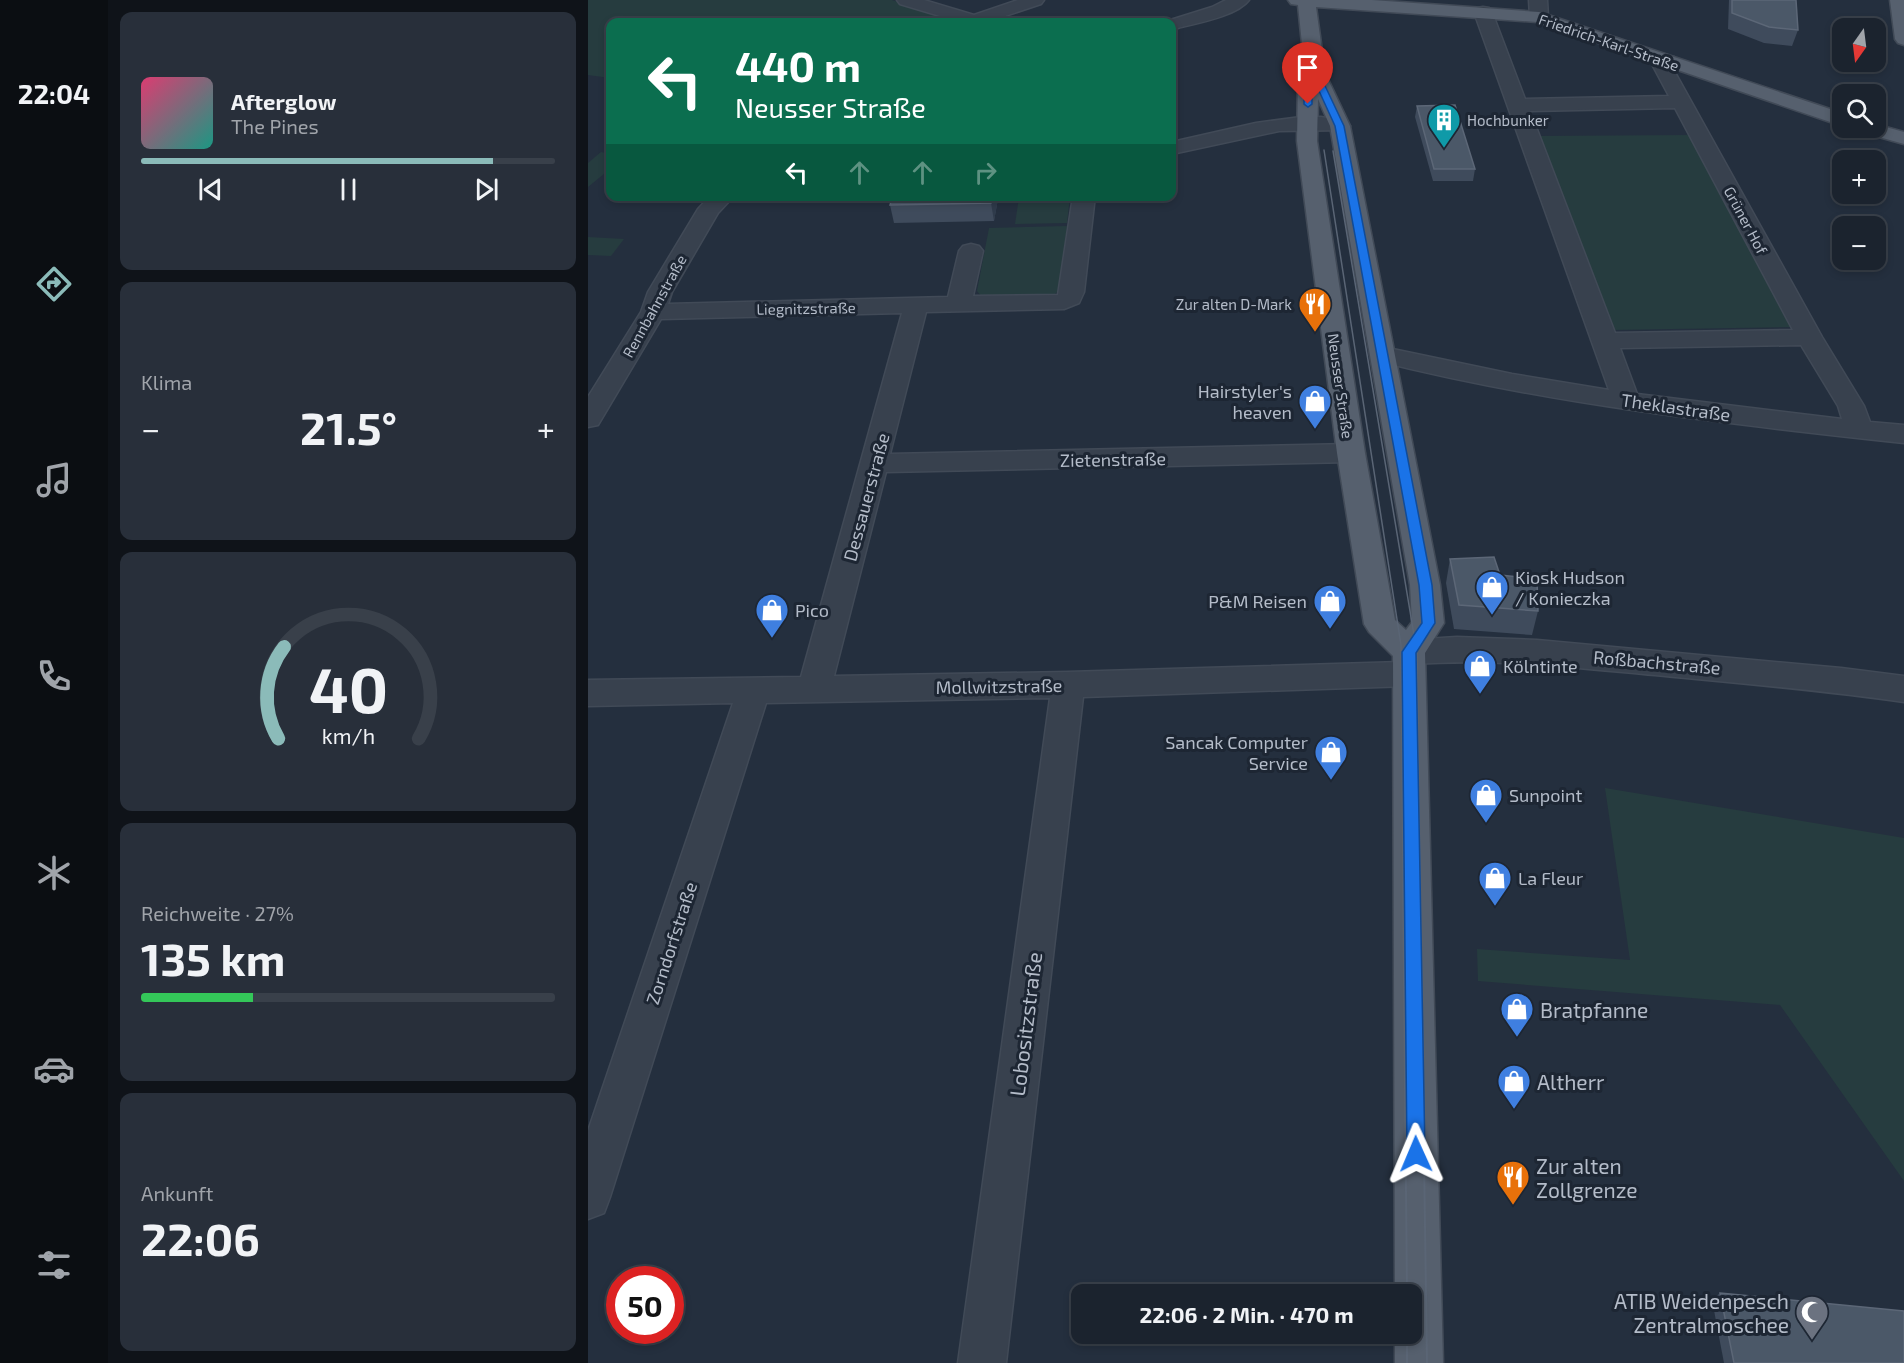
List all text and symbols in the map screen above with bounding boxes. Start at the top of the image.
street label: Friedrich-Karl-Straße [1537,10,1681,74]
north arrow [1832,18,1886,72]
map controls [1832,18,1886,270]
text: 440 m [735,40,861,90]
icon: left [636,42,714,120]
pin [1282,42,1333,104]
icon: arrive [1291,51,1324,84]
text: 22:04 [18,77,90,109]
button: search [1832,84,1886,138]
text: Afterglow [231,88,336,114]
text: Neusser Straße [735,91,926,123]
building icon: Hochbunker [1426,102,1462,149]
place label: Hochbunker [1467,111,1549,129]
text: The Pines [231,114,319,138]
button: + [1832,150,1886,204]
icon: left [780,156,813,189]
icon: ahead [843,156,876,189]
icon: ahead [906,156,939,189]
icon: right [969,156,1002,189]
icon: previous [194,173,227,206]
icon: pause [332,173,365,206]
icon: next [470,173,503,206]
street label: Grüner Hof [1721,183,1771,257]
button: − [1832,216,1886,270]
street label: Rennbahnstraße [618,251,690,361]
icon: directions [33,263,75,305]
restaurant icon: Zur alten D-Mark [1297,286,1333,333]
place label: Zur alten D-Mark [1176,295,1292,313]
street label: Liegnitzstraße [756,298,856,318]
street label: Neusser Straße [1325,332,1357,440]
text: Klima [141,370,192,394]
place label: Hairstyler's heaven [1198,380,1292,423]
shop icon: Hairstyler's heaven [1297,383,1333,430]
street label: Theklastraße [1620,388,1732,426]
text: 21.5° [300,400,397,454]
text: − [141,408,160,448]
text: + [537,408,555,448]
street label: Dessauerstraße [838,430,894,564]
street label: Zietenstraße [1060,447,1166,471]
icon: music [33,459,75,501]
place label: Kiosk Hudson / Konieczka [1515,566,1625,609]
shop icon: Kiosk Hudson / Konieczka [1474,569,1510,616]
shop icon: P&M Reisen [1312,583,1348,630]
place label: P&M Reisen [1208,590,1307,612]
shop icon: Pico [754,592,790,639]
place label: Pico [795,599,829,621]
street label: Roßbachstraße [1592,645,1722,679]
shop icon: Kölntinte [1462,648,1498,695]
text: 40 [308,651,388,726]
icon: phone [33,655,75,697]
place label: Kölntinte [1503,655,1578,677]
street label: Mollwitzstraße [935,674,1063,698]
text: km/h [321,723,375,748]
place label: Sancak Computer Service [1165,731,1308,774]
shop icon: Sancak Computer Service [1313,734,1349,781]
shop icon: Sunpoint [1468,777,1504,824]
place label: Sunpoint [1509,784,1582,806]
icon: climate [33,852,75,894]
shop icon: La Fleur [1477,860,1513,907]
place label: La Fleur [1518,867,1583,889]
street label: Zorndorfstraße [641,879,701,1007]
text: Reichweite · 27% [141,901,294,925]
text: 135 km [141,931,285,985]
street label: Lobositzstraße [1004,950,1046,1098]
shop icon: Bratpfanne [1499,991,1535,1038]
place label: Bratpfanne [1540,997,1648,1022]
icon: car [33,1048,75,1090]
shop icon: Altherr [1496,1063,1532,1110]
place label: Altherr [1537,1069,1605,1094]
position arrow [1384,1122,1448,1186]
place label: Zur alten Zollgrenze [1536,1153,1638,1202]
restaurant icon: Zur alten Zollgrenze [1495,1159,1531,1206]
text: Ankunft [141,1181,213,1205]
text: 22:06 [141,1211,260,1265]
icon: filters [33,1244,75,1286]
speed limit sign: 50 [606,1266,684,1344]
place label: ATIB Weidenpesch Zentralmoschee [1614,1288,1789,1337]
mosque icon: ATIB Weidenpesch Zentralmoschee [1794,1294,1830,1341]
text: 22:06 · 2 Min. · 470 m [1139,1301,1354,1327]

